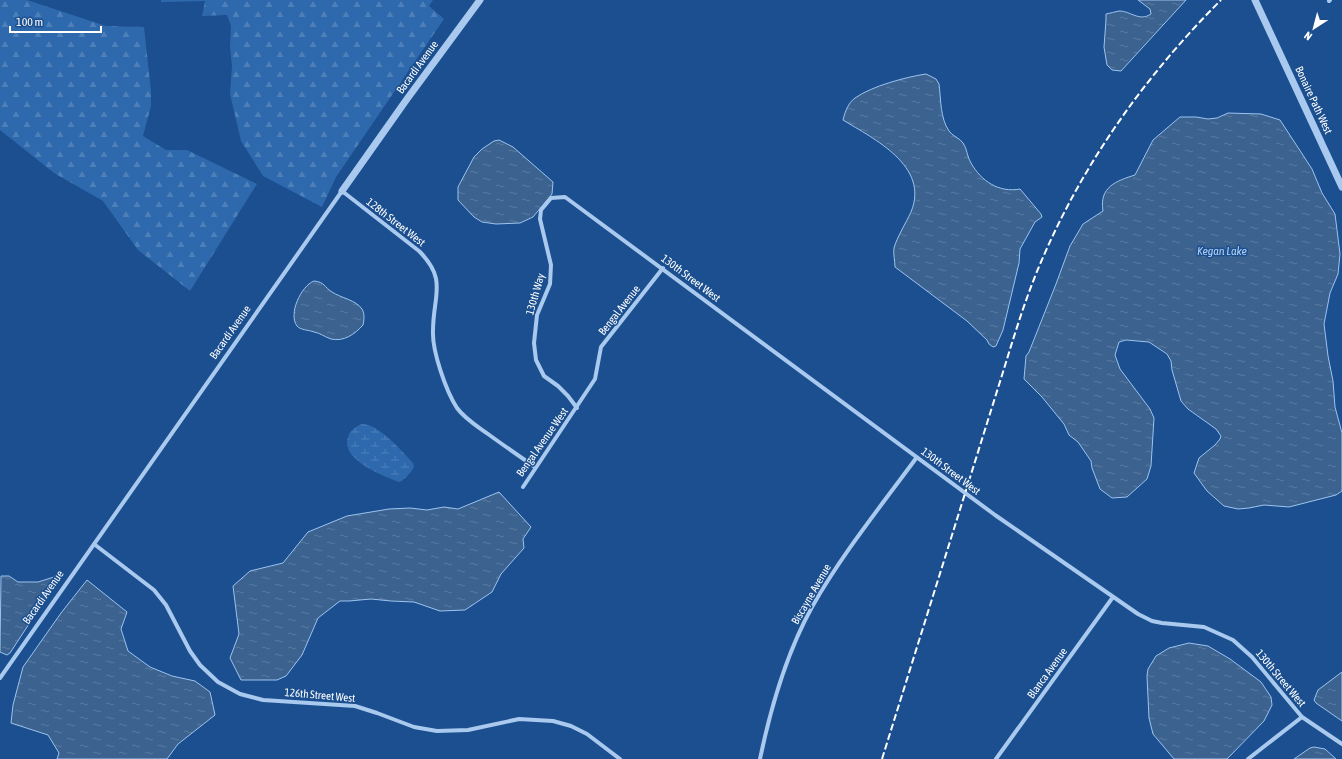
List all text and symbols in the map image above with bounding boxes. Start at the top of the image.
scale bar [10,8,101,34]
north arrow [1294,8,1334,48]
text: 100 m [16,15,43,29]
text: N [1302,29,1314,43]
street label: Bacardi Avenue [394,38,440,96]
street label: Bonaire Path West [1293,64,1335,136]
street label: 128th Street West [364,195,428,249]
water label: Kegan Lake [1197,244,1248,258]
street label: 130th Street West [659,252,723,304]
street label: 130th Way [523,271,547,316]
street label: Bengal Avenue [596,283,642,337]
street label: Bacardi Avenue [207,303,253,361]
street label: Bengal Avenue West [514,405,570,479]
street label: 130th Street West [919,445,983,497]
street label: Biscayne Avenue [789,562,833,626]
street label: Bacardi Avenue [20,568,66,626]
street label: Blanca Avenue [1025,645,1069,701]
street label: 130th Street West [1254,647,1308,709]
street label: 126th Street West [284,686,356,704]

